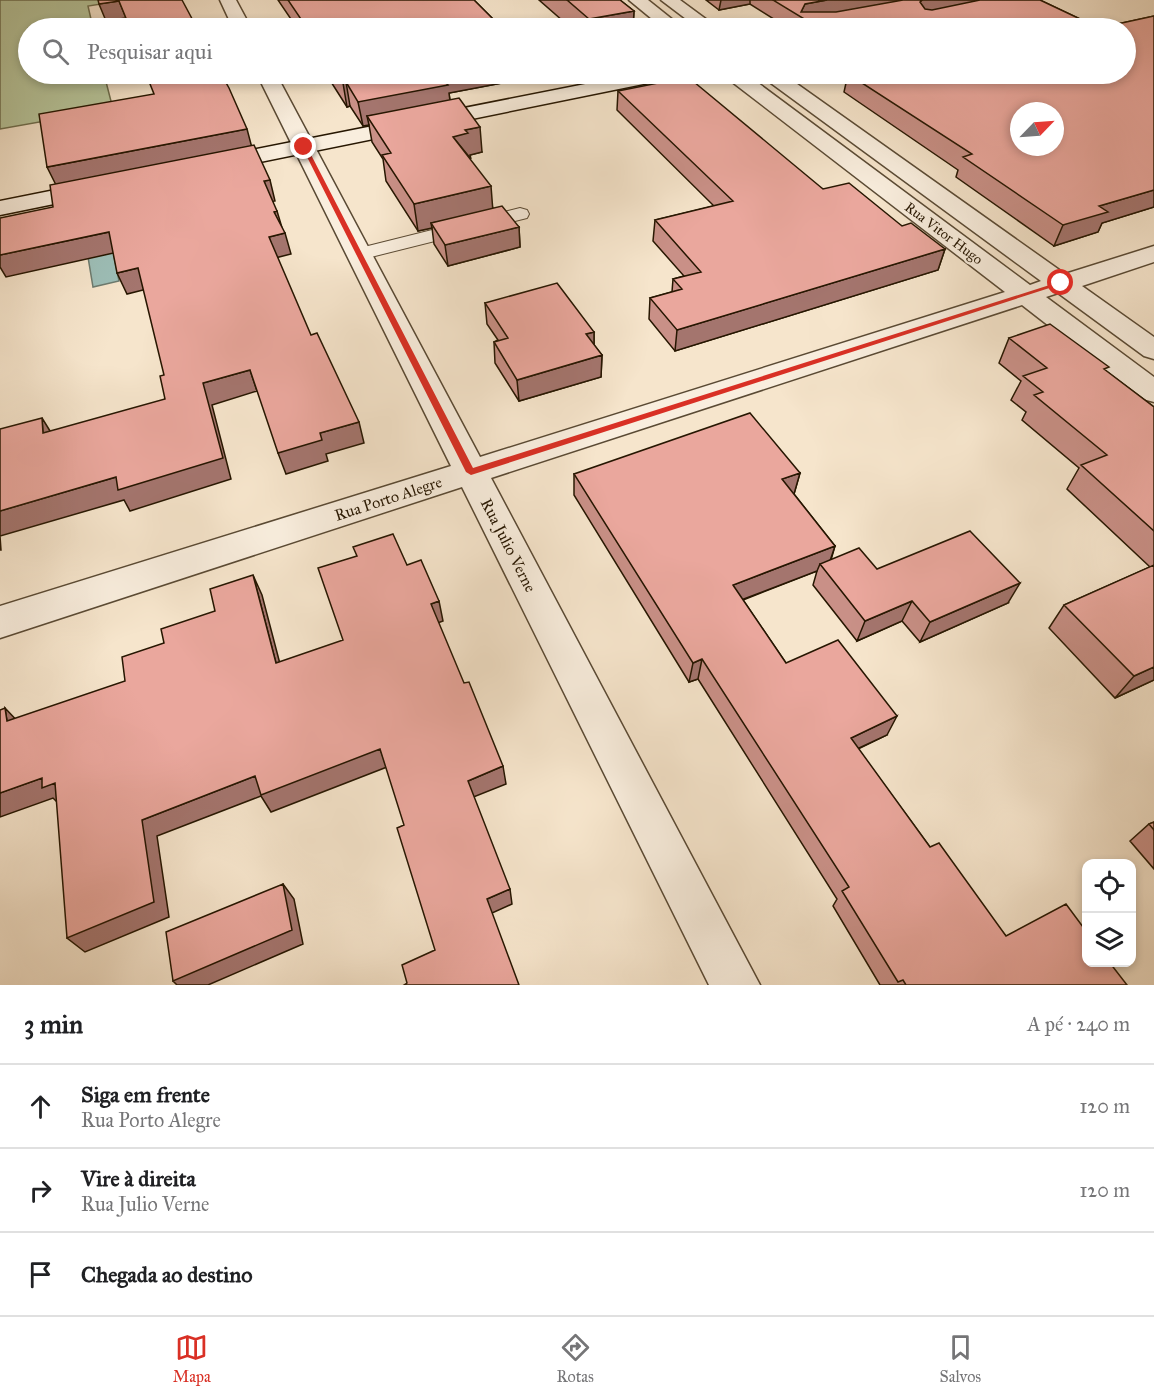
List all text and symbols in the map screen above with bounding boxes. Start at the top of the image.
search box [18,18,1136,84]
icon: search [39,35,72,68]
text: Pesquisar aqui [87,38,212,65]
north arrow [1010,102,1064,156]
route end [290,133,316,159]
street label: Rua Vitor Hugo [901,199,986,268]
route start [1047,269,1073,295]
street label: Rua Porto Alegre [332,472,445,526]
street label: Rua Julio Verne [476,495,540,596]
map controls [1082,859,1136,967]
button: locate [1082,859,1136,913]
button: layers [1082,913,1136,967]
text: 3 min [24,1008,83,1040]
text: A pé · 240 m [1027,1012,1130,1036]
text: Siga em frente [81,1081,210,1108]
icon: ahead [24,1090,57,1123]
text: 120 m [1079,1094,1130,1118]
text: Rua Porto Alegre [81,1108,221,1132]
text: Vire à direita [81,1165,196,1192]
icon: right [24,1174,57,1207]
text: 120 m [1079,1178,1130,1202]
text: Rua Julio Verne [81,1192,209,1216]
icon: arrive [24,1258,57,1291]
text: Chegada ao destino [81,1261,252,1288]
tab: Mapa [173,1331,211,1386]
tab: Rotas [556,1331,594,1386]
tab: Salvos [940,1331,981,1386]

